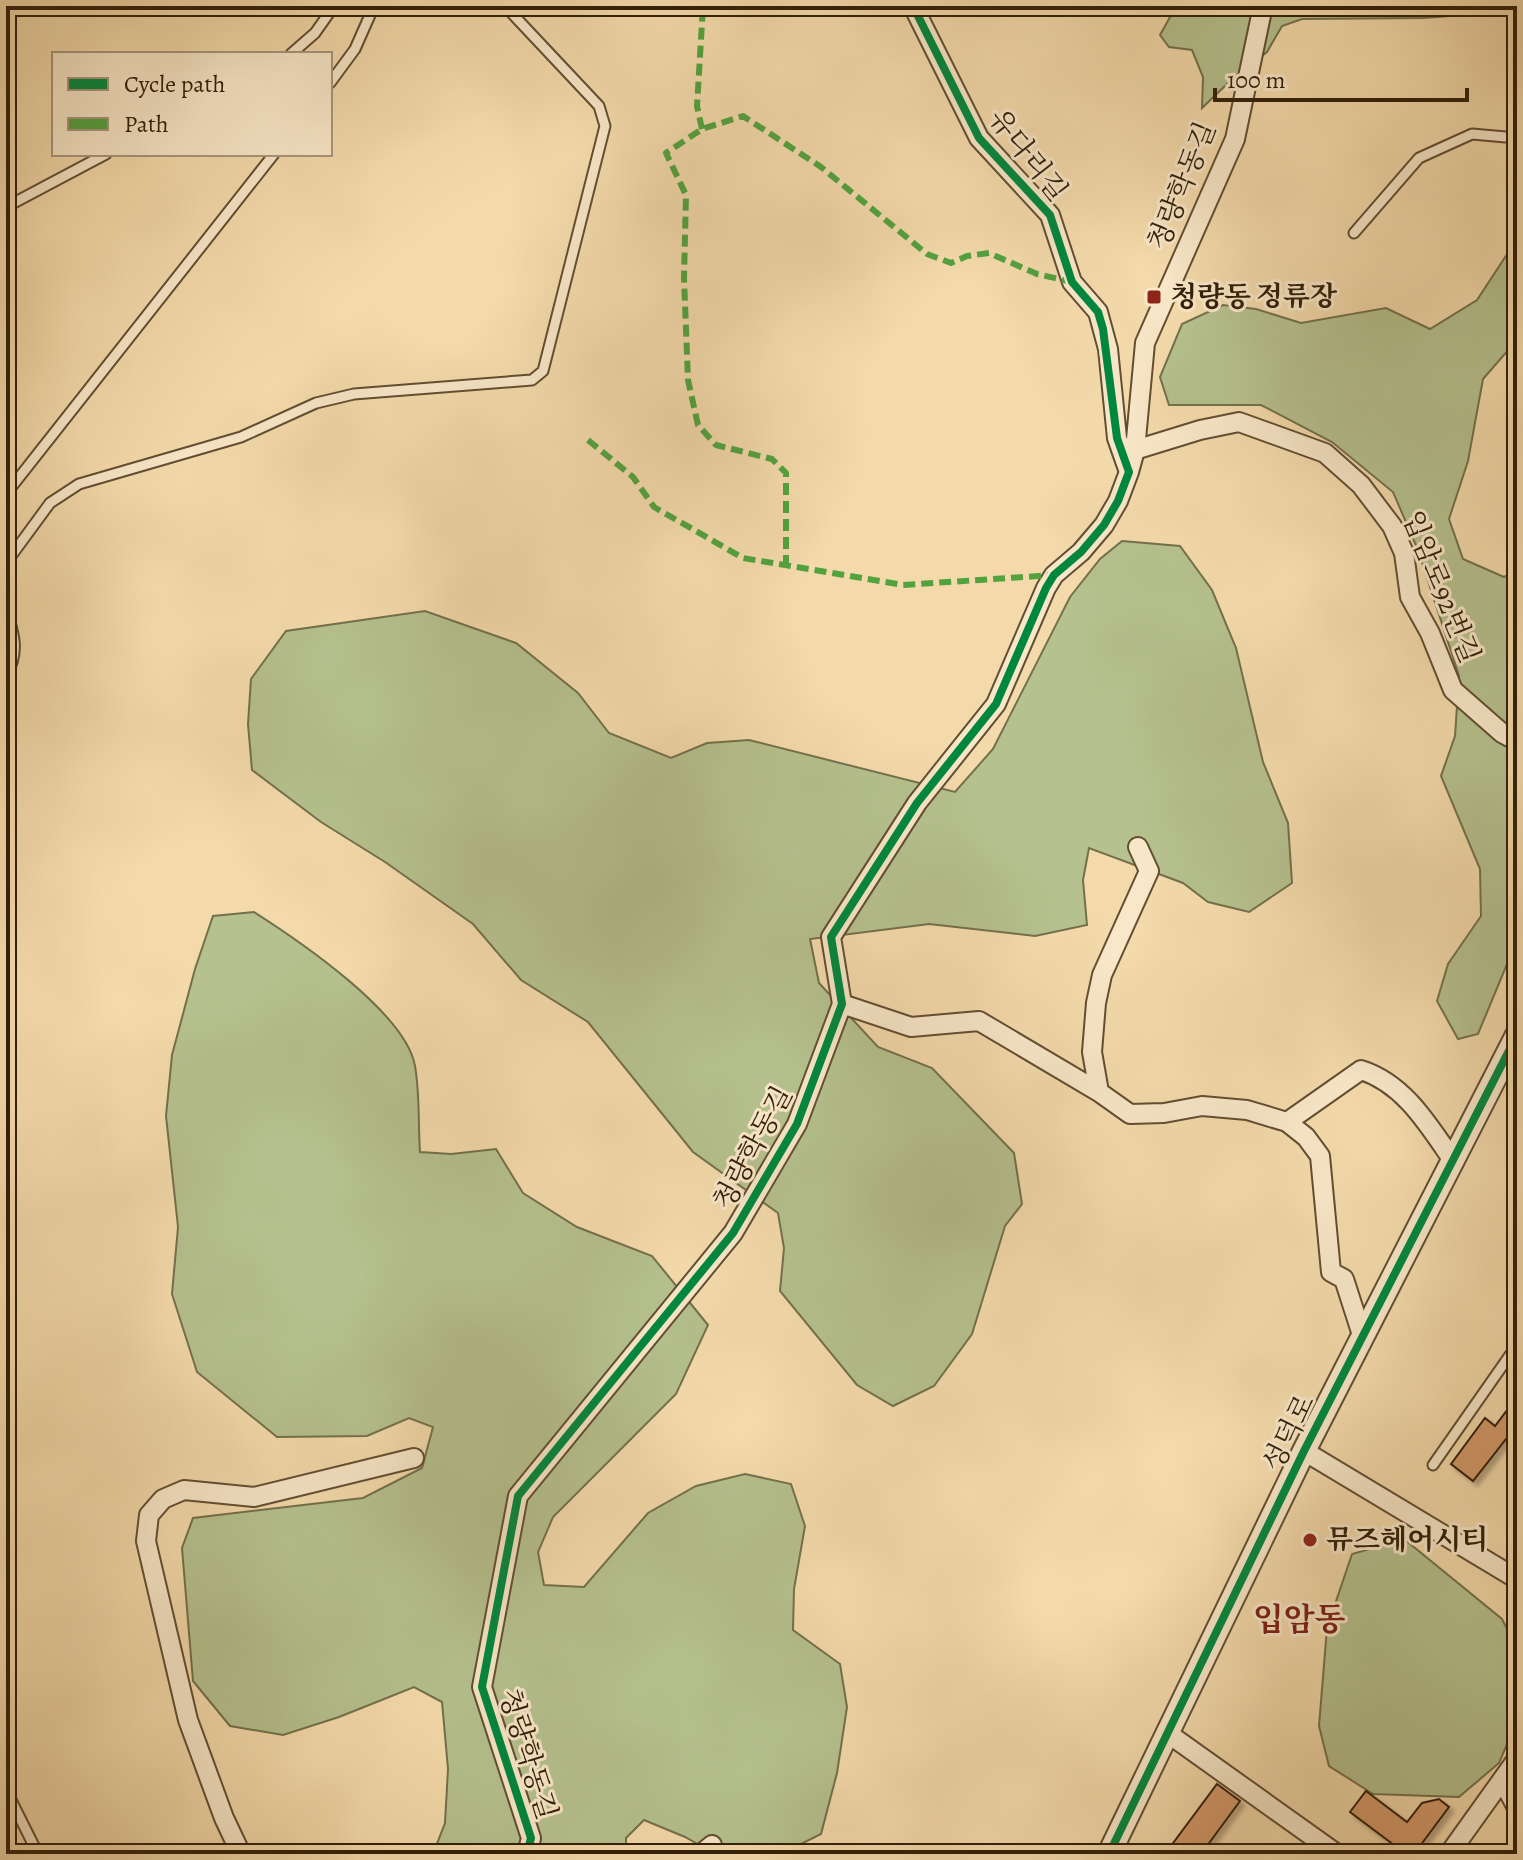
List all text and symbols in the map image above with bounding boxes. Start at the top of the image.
legend [52,52,332,156]
scale bar [1215,52,1467,102]
text: 100 m [1227,64,1286,96]
text: Cycle path [124,68,225,100]
street label: 유다리길 [980,101,1076,209]
text: Path [124,108,169,140]
street label: 청량학동길 [1139,116,1225,256]
place label: 청량동 정류장 [1170,278,1338,316]
marker: 청량동 정류장 [1145,288,1163,306]
street label: 입암로92번길 [1393,505,1489,669]
street label: 청량학동길 [704,1079,802,1217]
street label: 성덕로 [1254,1388,1324,1478]
place label: 뮤즈헤어시티 [1326,1521,1488,1559]
marker: 뮤즈헤어시티 [1301,1531,1319,1549]
district label: 입암동 [1253,1597,1345,1641]
street label: 청량학동길 [490,1684,566,1824]

